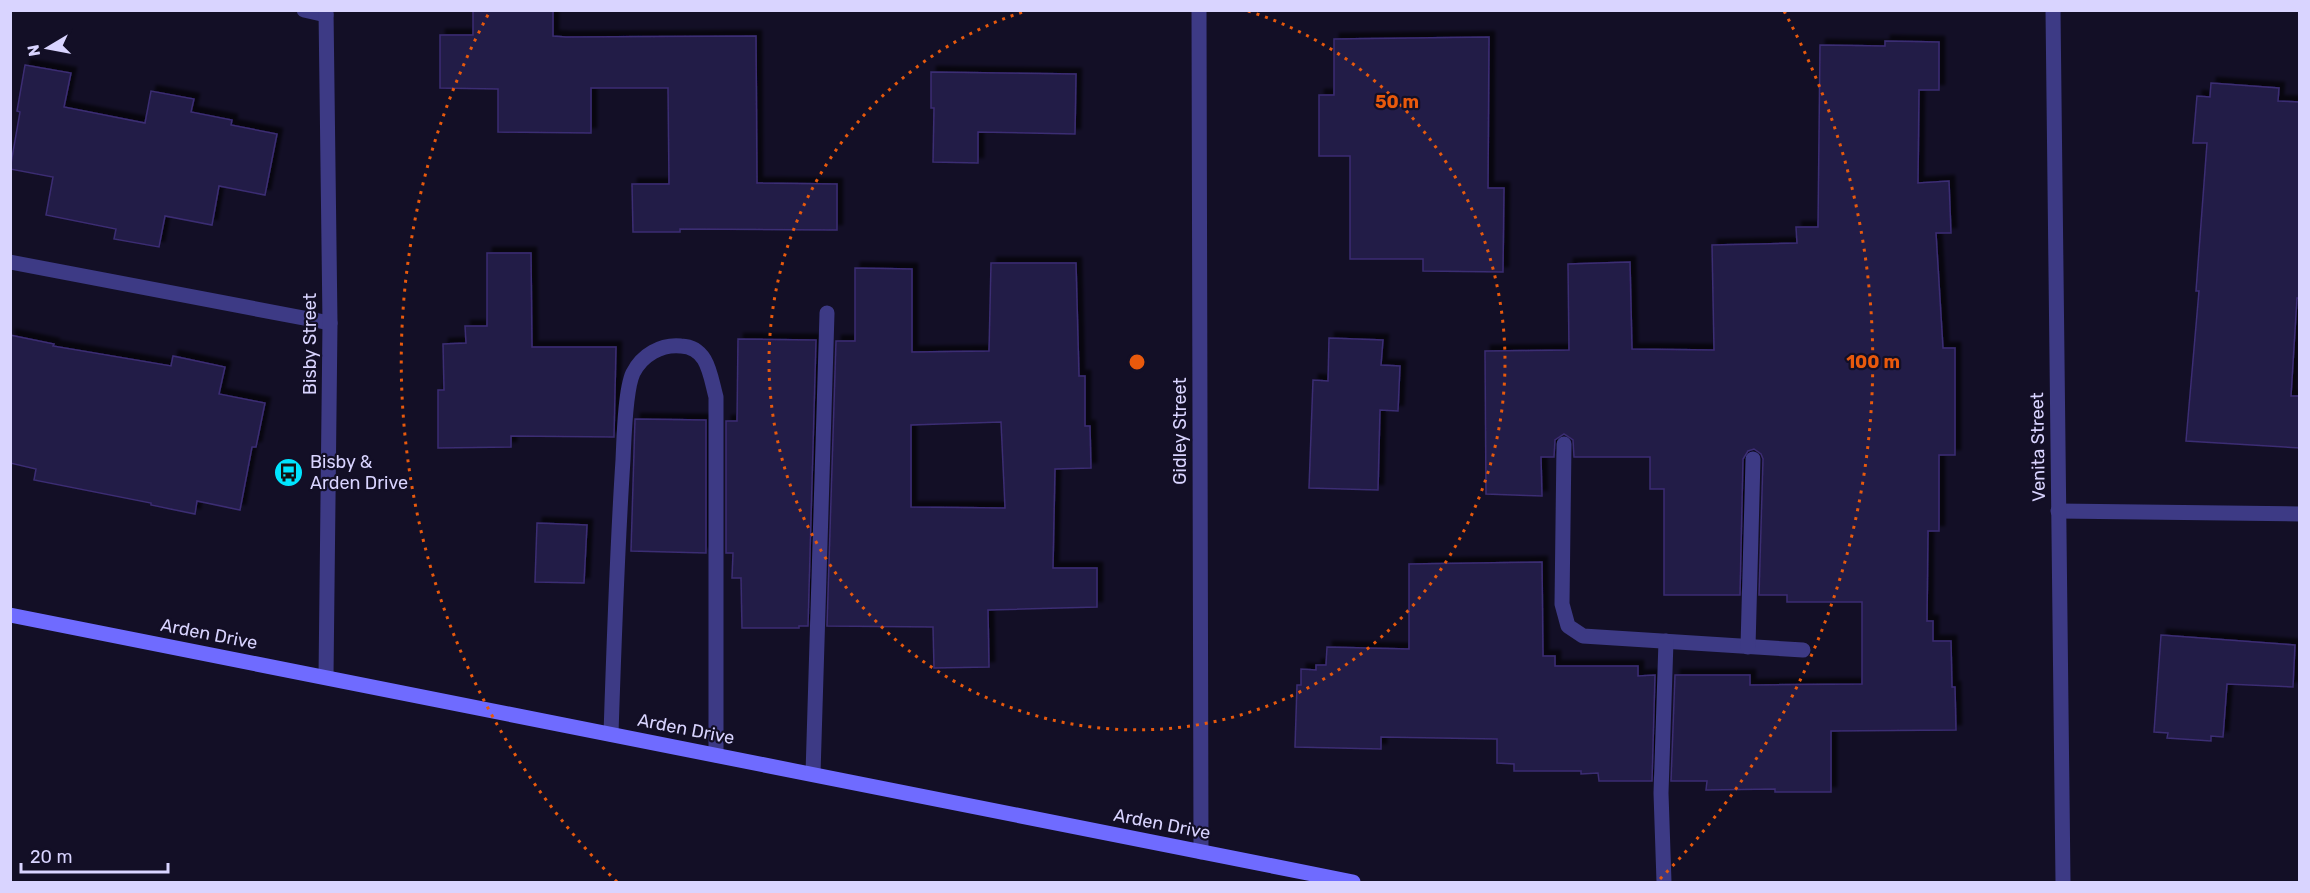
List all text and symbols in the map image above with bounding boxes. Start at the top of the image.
north arrow [18,18,78,78]
text: N [23,43,44,58]
text: 50 m [1375,91,1419,113]
street label: Bisby Street [299,293,321,395]
text: 100 m [1846,351,1900,373]
centre of rings [1127,352,1147,372]
street label: Gidley Street [1169,377,1191,485]
street label: Venita Street [2026,392,2050,502]
place label: Bisby & Arden Drive [310,451,408,494]
bus stop icon: Bisby & Arden Drive [273,456,305,488]
street label: Arden Drive [159,614,259,654]
street label: Arden Drive [636,709,736,749]
street label: Arden Drive [1112,804,1212,844]
scale bar [21,836,168,874]
text: 20 m [30,846,72,868]

